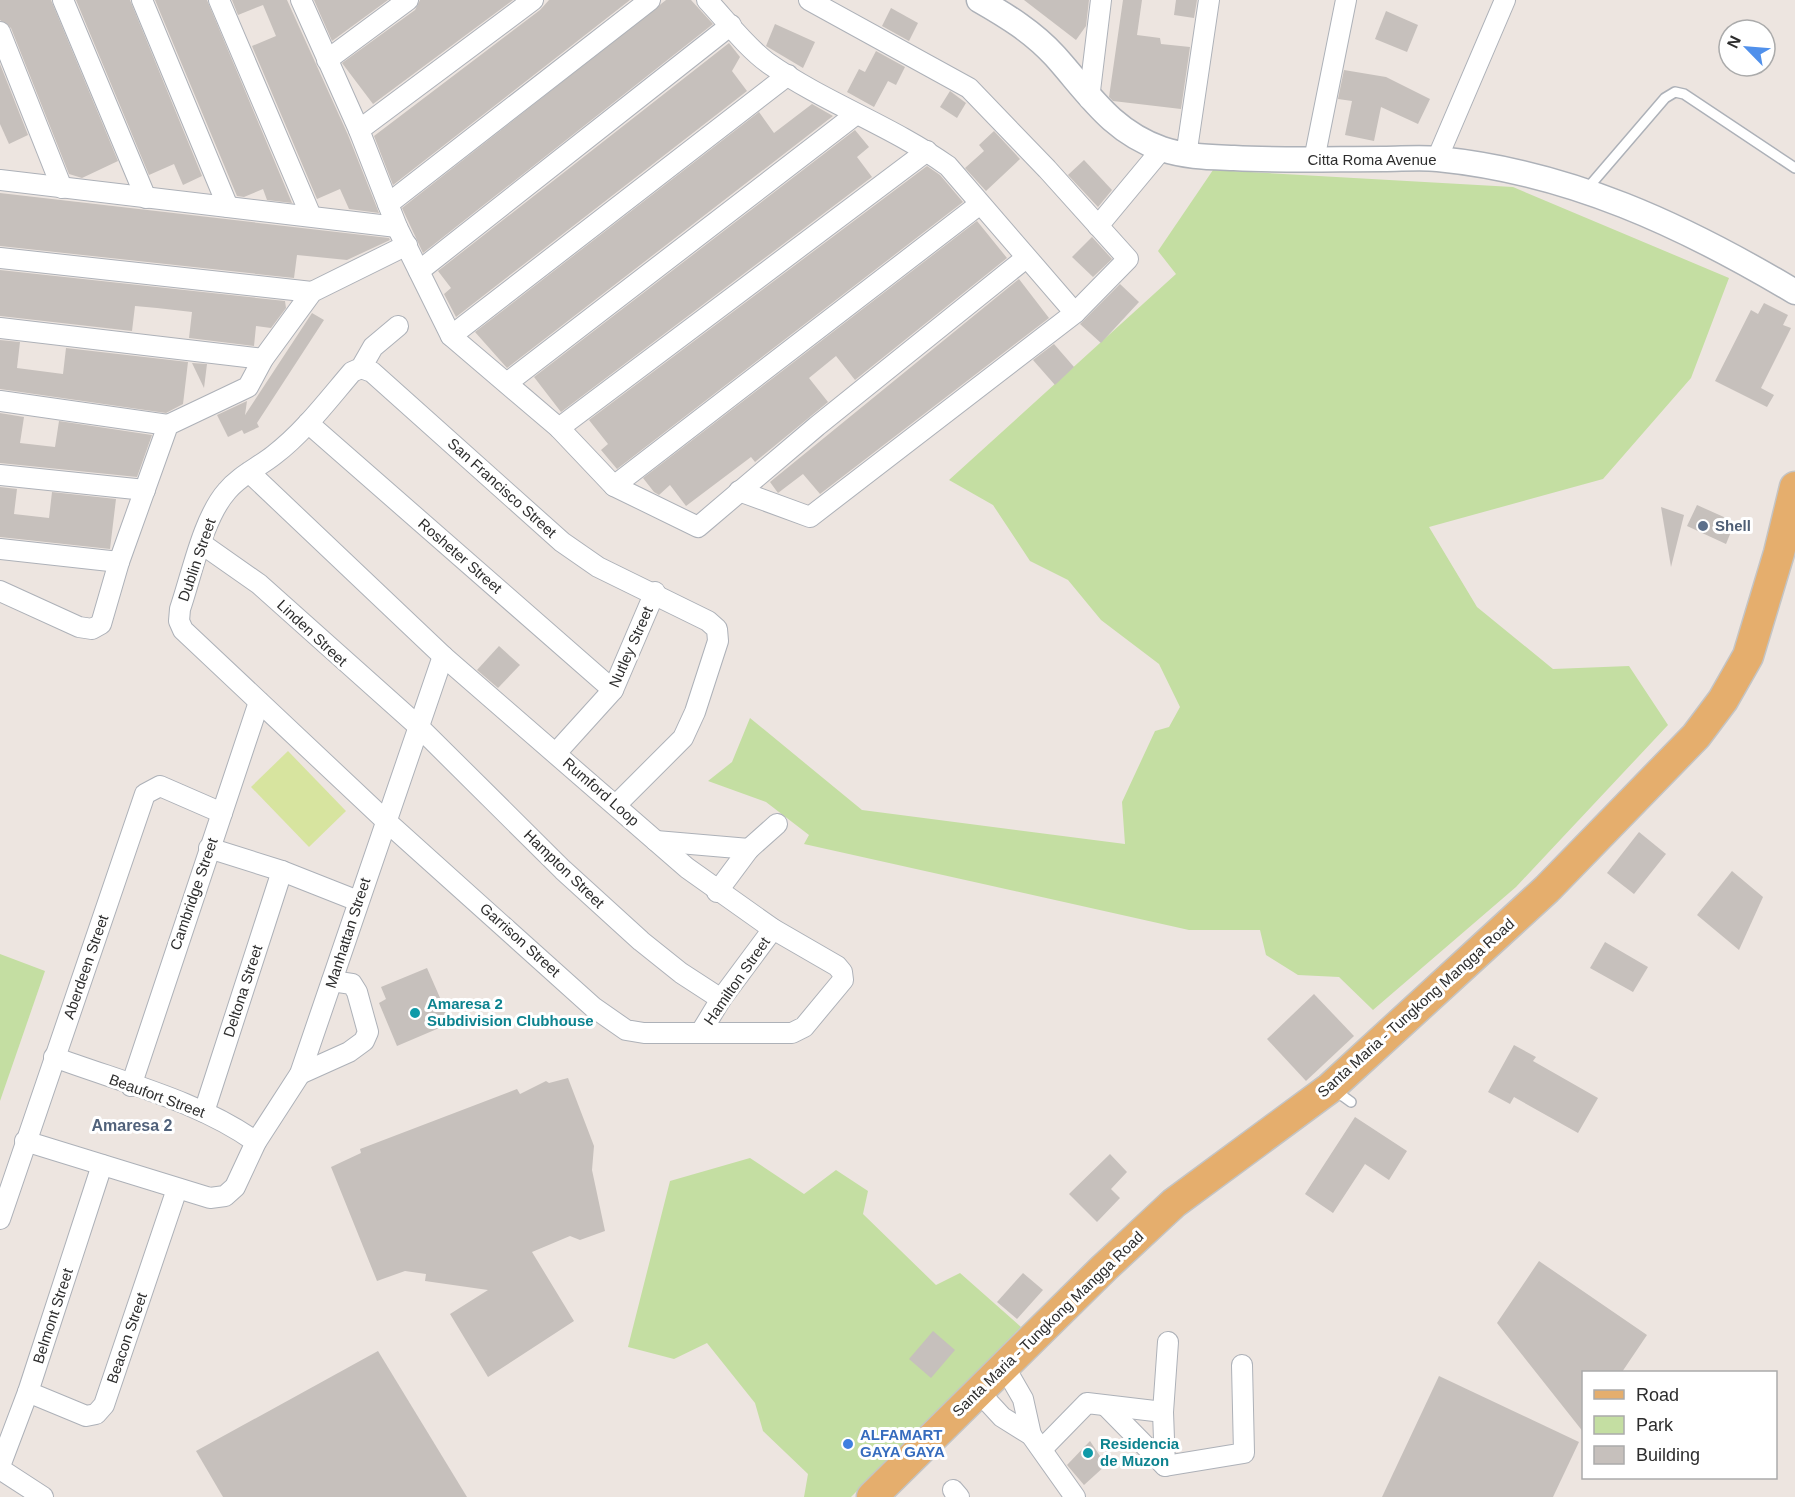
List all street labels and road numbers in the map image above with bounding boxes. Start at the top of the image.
street label: Citta Roma Avenue [1308,151,1436,168]
street label: San Francisco Street [445,434,561,541]
street label: Dublin Street [174,515,219,604]
street label: Rosheter Street [415,515,506,597]
street label: Linden Street [274,596,351,670]
street label: Nutley Street [605,603,656,690]
street label: Rumford Loop [560,754,643,829]
street label: Hampton Street [521,826,609,912]
street label: Cambridge Street [166,835,221,952]
street label: Manhattan Street [322,875,374,990]
street label: Garrison Street [477,899,564,981]
street label: Aberdeen Street [60,912,112,1021]
street label: Santa Maria - Tungkong Mangga Road [1314,915,1517,1100]
street label: Hamilton Street [700,933,774,1028]
street label: Deltona Street [220,942,266,1039]
street label: Beaufort Street [107,1070,208,1121]
street label: Santa Maria - Tungkong Mangga Road [949,1228,1147,1420]
street label: Belmont Street [29,1265,76,1366]
street label: Beacon Street [103,1289,150,1386]

